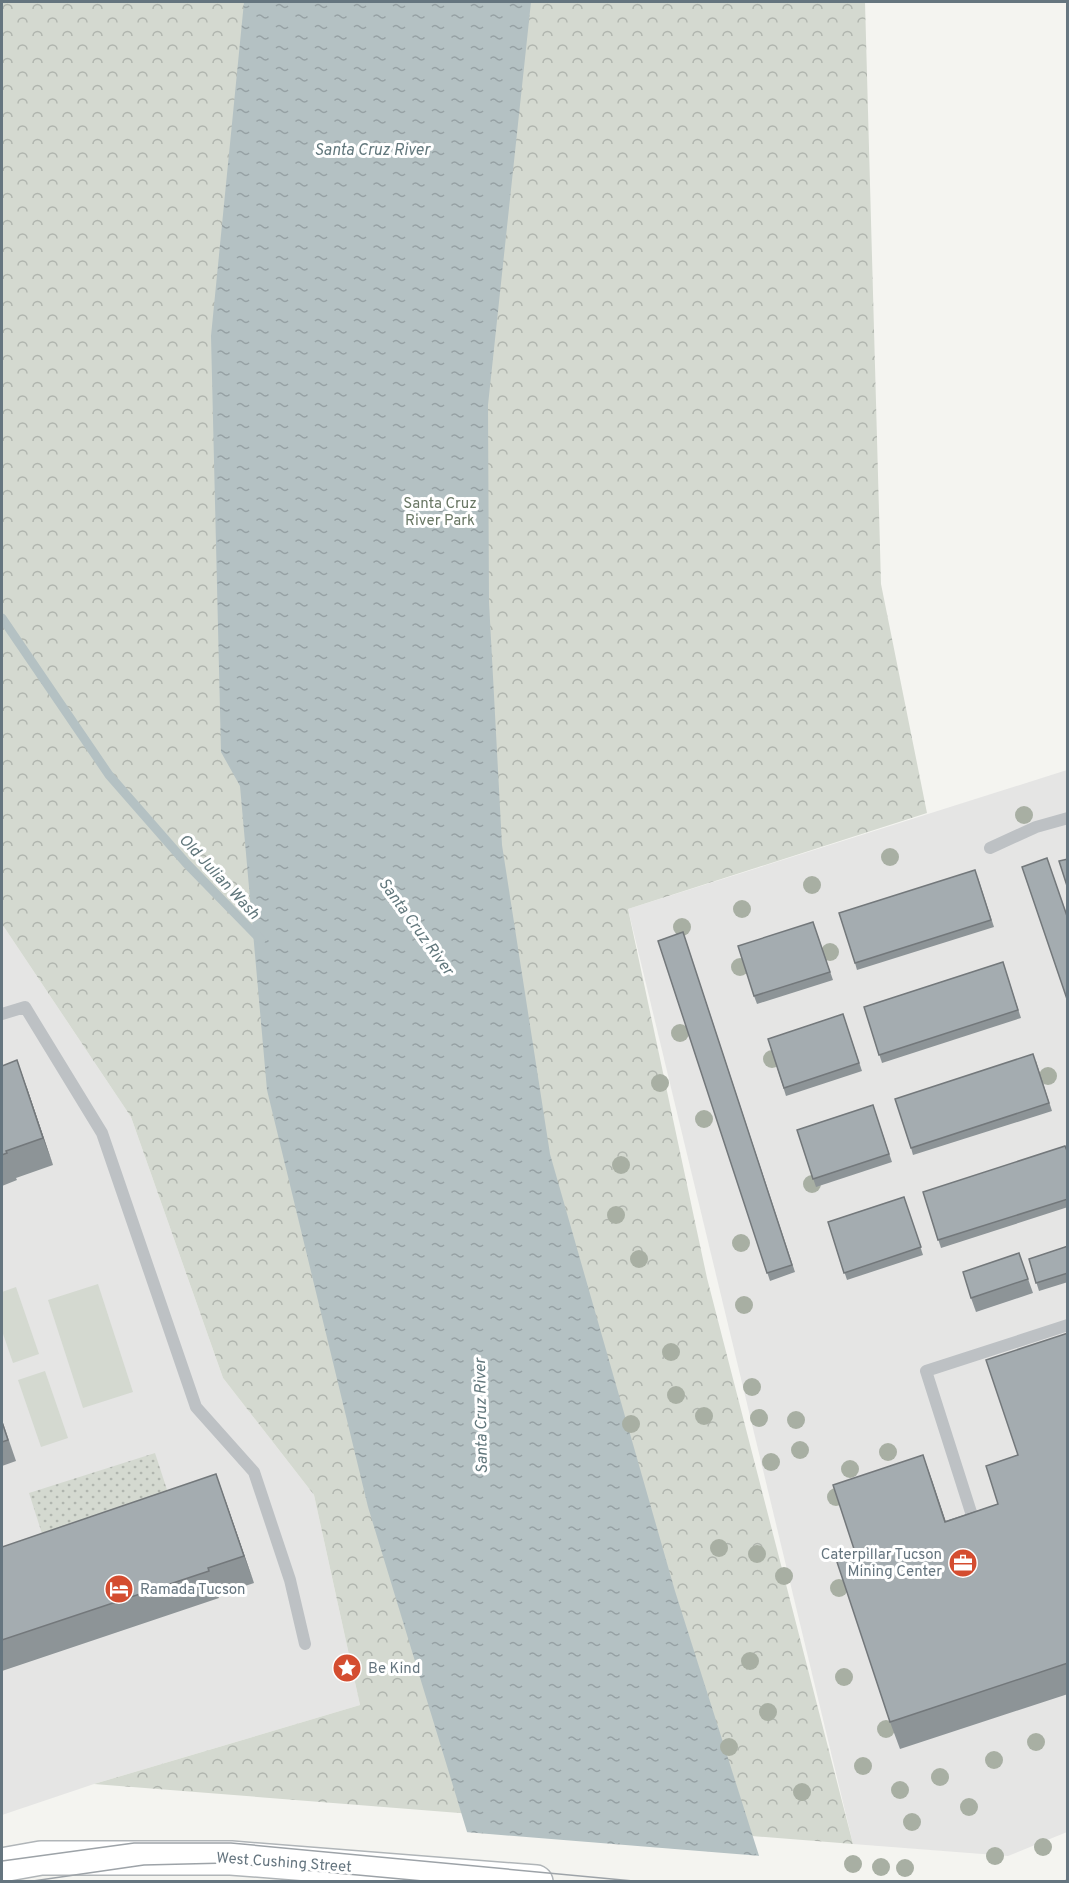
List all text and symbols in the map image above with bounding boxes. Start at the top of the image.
water label: Santa Cruz River [314,141,432,161]
park label: Santa Cruz River Park [403,495,477,531]
water label: Old Julian Wash [174,830,263,924]
water label: Santa Cruz River [373,875,459,981]
water label: Santa Cruz River [471,1356,493,1474]
place label: Caterpillar Tucson Mining Center [821,1546,942,1582]
office icon: Caterpillar Tucson Mining Center [947,1547,979,1579]
hotel icon: Ramada Tucson [103,1573,135,1605]
place label: Ramada Tucson [140,1581,246,1600]
place icon: Be Kind [331,1652,363,1684]
place label: Be Kind [368,1660,420,1679]
street label: West Cushing Street [216,1849,352,1878]

